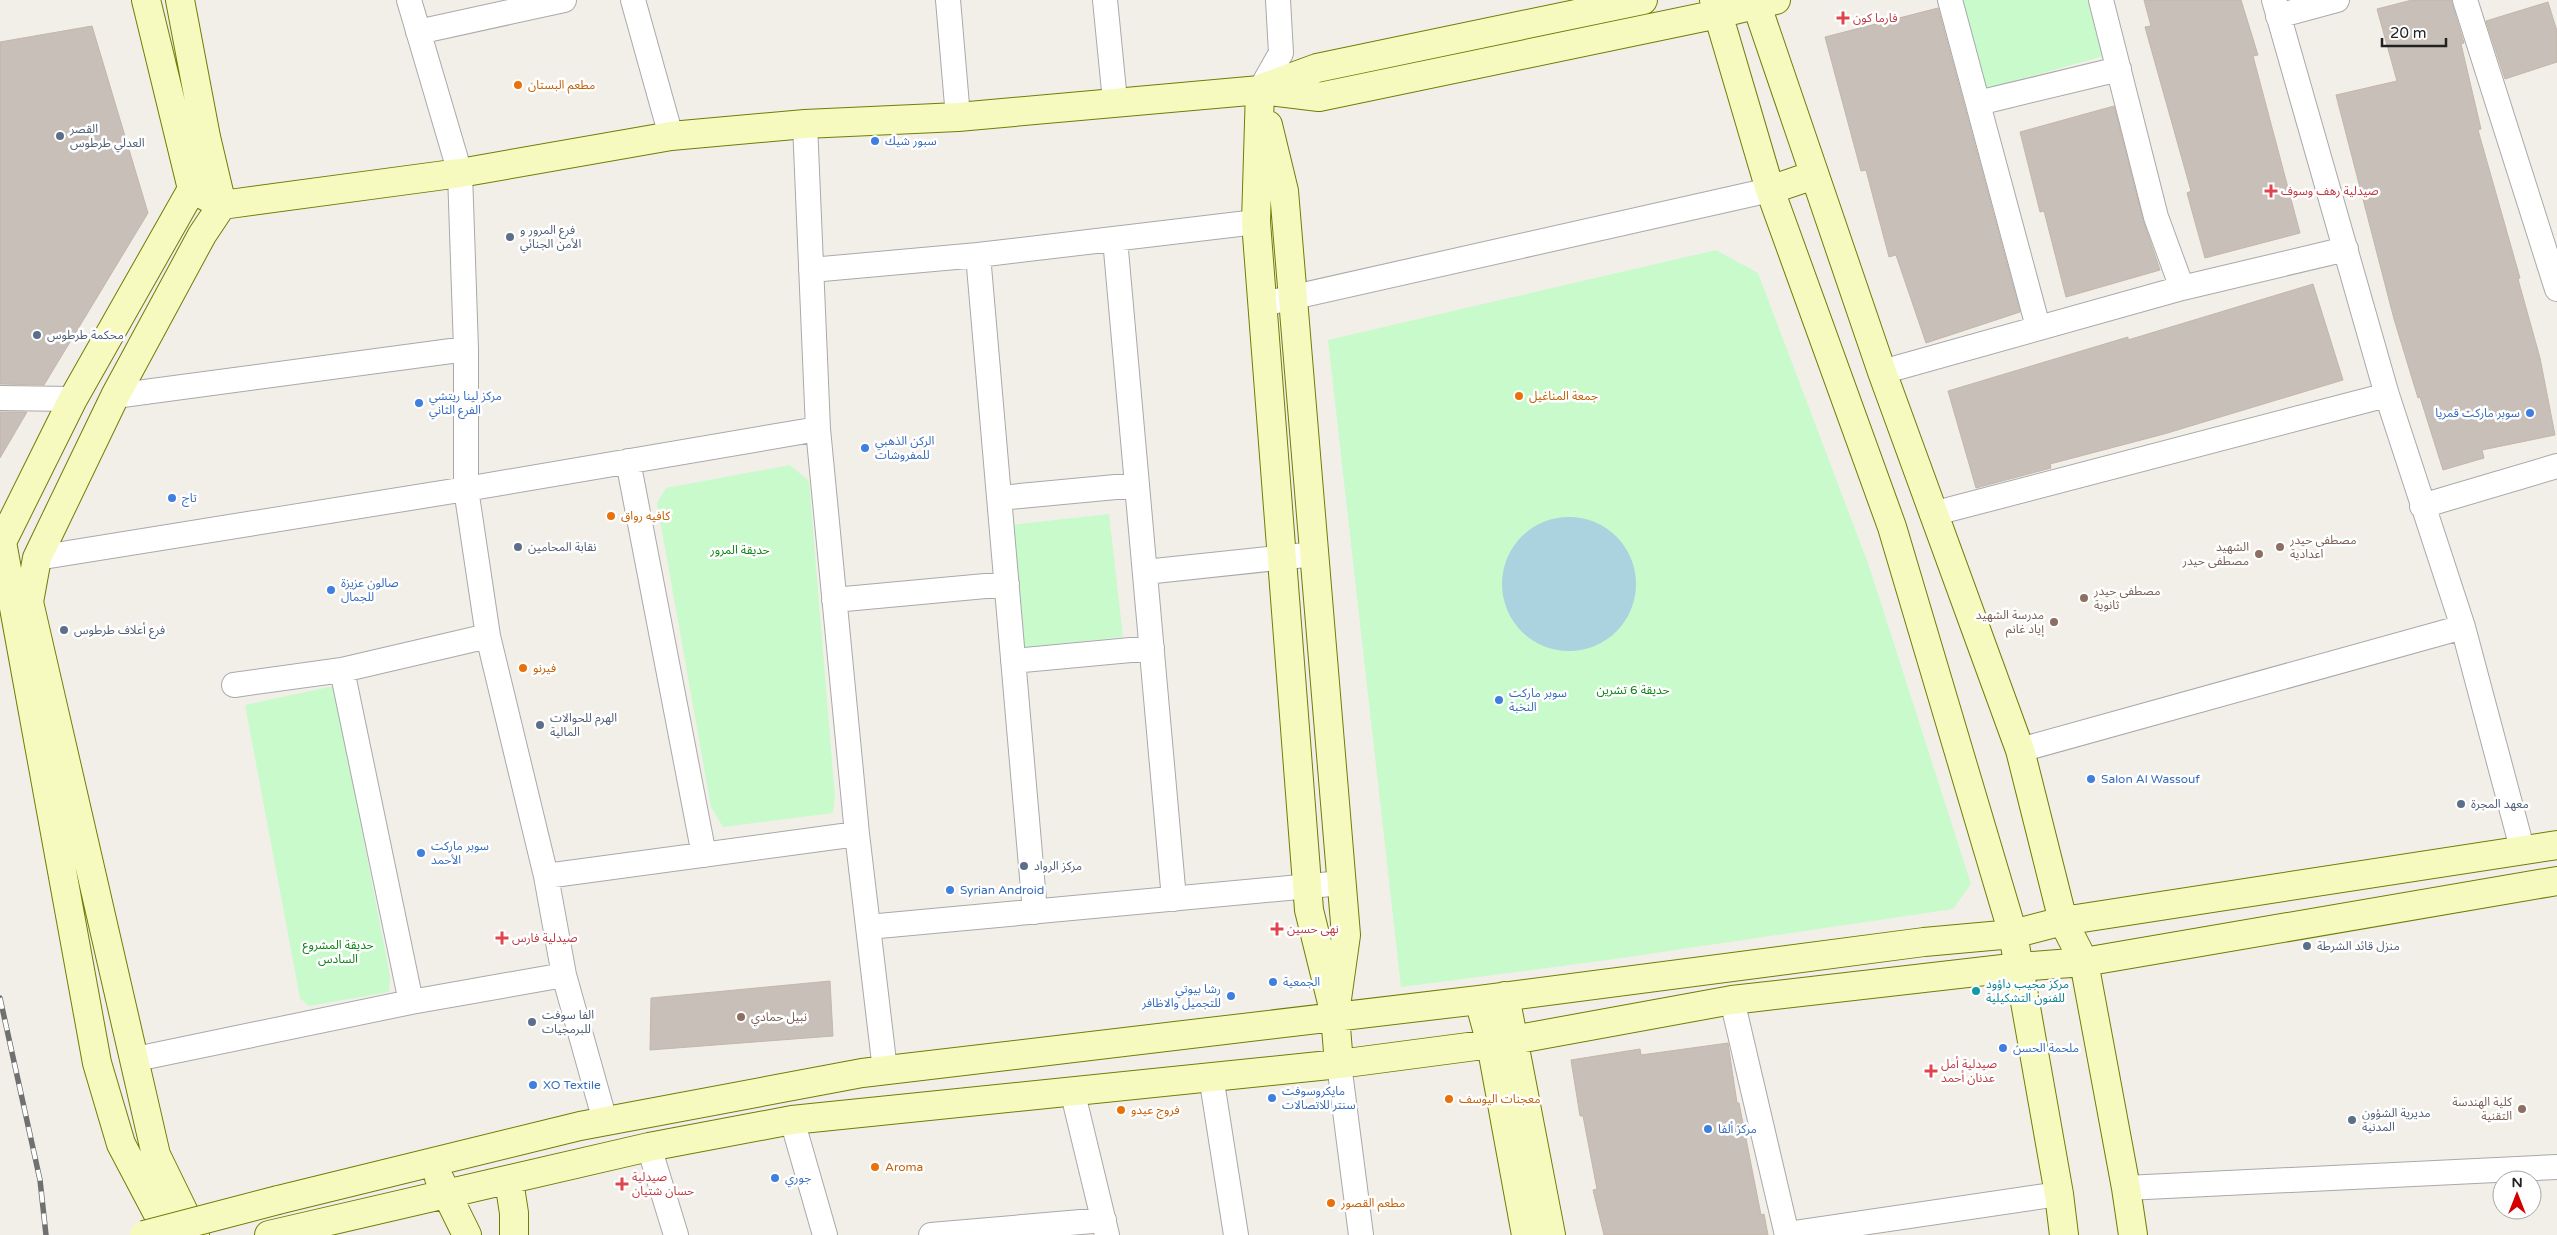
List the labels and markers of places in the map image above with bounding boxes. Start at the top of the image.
place label: فارما كون [1853,11,1898,25]
marker: فارما كون [1837,12,1849,24]
place label: مطعم البستان [528,78,595,94]
marker: مطعم البستان [512,79,524,91]
place label: القصر العدلي طرطوس [69,122,145,153]
marker: القصر العدلي طرطوس [54,130,66,142]
place label: سبور شيك [885,134,937,148]
marker: سبور شيك [869,135,881,147]
place label: صيدلية رهف وسوف [2281,184,2379,198]
marker: صيدلية رهف وسوف [2265,185,2277,197]
place label: فرع المرور و الأمن الجنائي [520,223,581,254]
marker: فرع المرور و الأمن الجنائي [504,231,516,243]
place label: محكمة طرطوس [47,328,124,342]
marker: محكمة طرطوس [31,329,43,341]
place label: مركز لينا ريتشي الفرع الثاني [429,389,502,420]
place label: جمعة المناغيل [1529,389,1598,403]
marker: جمعة المناغيل [1513,390,1525,402]
marker: مركز لينا ريتشي الفرع الثاني [413,397,425,409]
place label: سوبر ماركت قمريا [2435,406,2520,420]
marker: سوبر ماركت قمريا [2524,407,2536,419]
place label: الركن الذهبي للمفروشات [875,434,934,462]
marker: الركن الذهبي للمفروشات [859,442,871,454]
place label: تاج [182,491,197,507]
marker: تاج [166,492,178,504]
place label: كافيه رواق [621,509,671,523]
marker: كافيه رواق [605,510,617,522]
place label: مصطفى حيدر اعدادية [2289,533,2356,561]
place label: نقابة المحامين [528,540,596,554]
place label: الشهيد مصطفى حيدر [2182,540,2249,568]
marker: نقابة المحامين [512,541,524,553]
marker: مصطفى حيدر اعدادية [2274,541,2286,553]
marker: الشهيد مصطفى حيدر [2253,548,2265,560]
place label: صالون عزيزة للجمال [341,576,399,604]
marker: صالون عزيزة للجمال [325,584,337,596]
place label: مصطفى حيدر ثانوية [2093,584,2160,612]
marker: مصطفى حيدر ثانوية [2078,592,2090,604]
place label: مدرسة الشهيد إياد غانم [1976,608,2044,638]
marker: مدرسة الشهيد إياد غانم [2048,616,2060,628]
place label: فرع أعلاف طرطوس [74,622,165,639]
marker: فرع أعلاف طرطوس [58,624,70,636]
place label: فيرنو [533,661,556,675]
marker: فيرنو [517,662,529,674]
place label: سوبر ماركت النخبة [1509,686,1567,714]
marker: سوبر ماركت النخبة [1493,694,1505,706]
place label: الهرم للحوالات المالية [550,711,617,739]
marker: الهرم للحوالات المالية [534,719,546,731]
place label: Salon Al Wassouf [2101,772,2200,786]
marker: Salon Al Wassouf [2085,773,2097,785]
place label: معهد المجرة [2471,797,2529,811]
marker: معهد المجرة [2455,798,2467,810]
place label: سوبر ماركت الأحمد [431,839,489,867]
marker: سوبر ماركت الأحمد [415,847,427,859]
place label: مركز الرواد [1034,859,1082,873]
marker: مركز الرواد [1018,860,1030,872]
place label: Syrian Android [960,883,1044,897]
marker: Syrian Android [944,884,956,896]
place label: نهى حسين [1287,922,1339,936]
marker: نهى حسين [1271,923,1283,935]
place label: صيدلية فارس [512,931,578,945]
marker: صيدلية فارس [496,932,508,944]
place label: منزل قائد الشرطة [2317,939,2400,953]
marker: منزل قائد الشرطة [2301,940,2313,952]
place label: الجمعية [1283,975,1320,989]
marker: الجمعية [1267,976,1279,988]
place label: مركز مجيب داؤود للفنون التشكيلية [1986,977,2069,1005]
place label: رشا بيوتي للتجميل والاظافر [1141,982,1221,1010]
marker: مركز مجيب داؤود للفنون التشكيلية [1970,985,1982,997]
marker: رشا بيوتي للتجميل والاظافر [1225,990,1237,1002]
place label: الفا سوفت للبرمجيات [542,1008,594,1036]
place label: نبيل حمادي [751,1010,807,1027]
marker: نبيل حمادي [735,1011,747,1023]
marker: الفا سوفت للبرمجيات [526,1016,538,1028]
place label: ملحمة الحسن [2013,1041,2079,1055]
marker: ملحمة الحسن [1997,1042,2009,1054]
place label: صيدلية أمل عدنان أحمد [1941,1056,1997,1085]
marker: صيدلية أمل عدنان أحمد [1925,1065,1937,1077]
place label: XO Textile [543,1078,601,1092]
marker: XO Textile [527,1079,539,1091]
place label: مايكروسوفت سنتر للاتصالات [1282,1084,1356,1112]
marker: مايكروسوفت سنتر للاتصالات [1266,1092,1278,1104]
place label: معجنات اليوسف [1459,1092,1541,1106]
marker: معجنات اليوسف [1443,1093,1455,1105]
place label: كلية الهندسة التقنية [2452,1095,2513,1123]
place label: فروج عيدو [1131,1103,1180,1119]
marker: كلية الهندسة التقنية [2516,1103,2528,1115]
marker: فروج عيدو [1115,1104,1127,1116]
place label: مديرية الشؤون المدنية [2362,1106,2431,1134]
marker: مديرية الشؤون المدنية [2346,1114,2358,1126]
place label: مركز ألفا [1718,1121,1757,1136]
marker: مركز ألفا [1702,1123,1714,1135]
place label: Aroma [885,1160,923,1174]
marker: Aroma [869,1161,881,1173]
place label: صيدلية حسان شتيان [632,1170,694,1198]
place label: جوري [785,1171,811,1188]
marker: جوري [769,1172,781,1184]
marker: صيدلية حسان شتيان [616,1178,628,1190]
place label: مطعم القصور [1340,1196,1405,1212]
marker: مطعم القصور [1325,1197,1337,1209]

